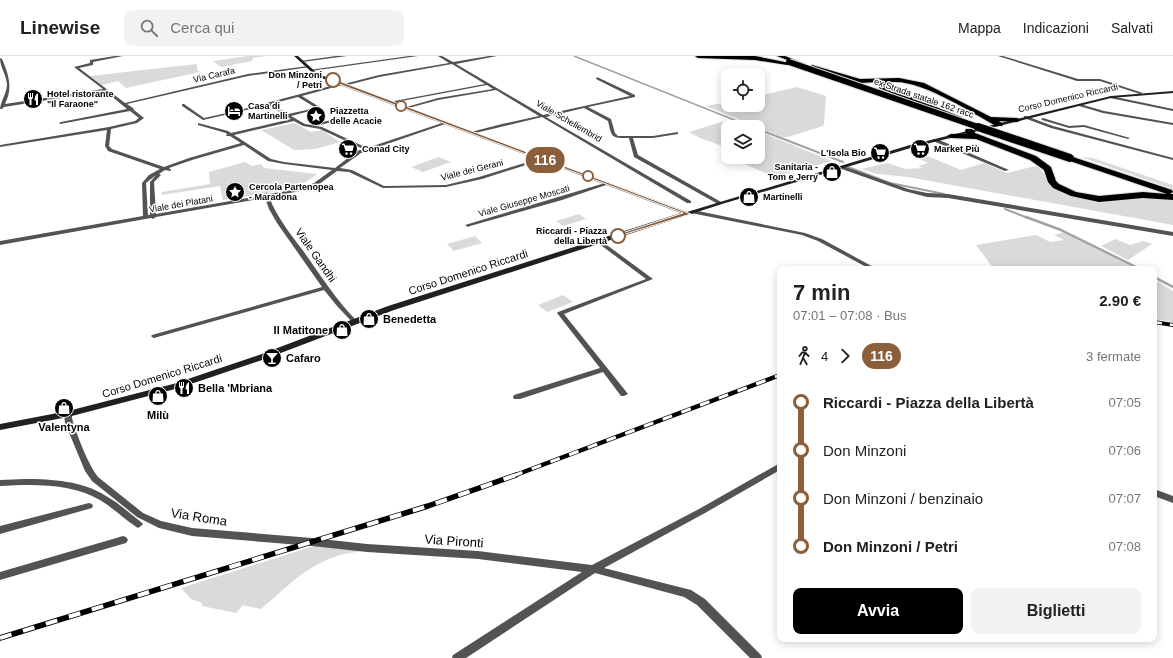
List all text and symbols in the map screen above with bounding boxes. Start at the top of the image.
search box [124,10,404,46]
text: Linewise [20,17,100,38]
icon: search [138,17,160,39]
text: Cerca qui [170,19,234,36]
text: Mappa [958,20,1001,36]
text: Indicazioni [1023,20,1089,36]
text: Salvati [1111,20,1153,36]
street label: Via Carafa [192,65,236,85]
map controls [721,68,765,164]
button: locate [721,68,765,112]
place label: Don Minzoni / Petri [269,70,322,90]
marker: Don Minzoni / Petri [325,72,341,88]
street label: ex Strada statale 162 racc [873,76,976,120]
street label: Corso Domenico Riccardi [1017,82,1119,114]
restaurant icon: Hotel ristorante "Il Faraone" [22,88,44,110]
place label: Hotel ristorante "Il Faraone" [47,89,114,109]
street label: Viale Schellembrid [534,98,604,144]
hotel icon: Casa di Martinelli [223,100,245,122]
unlabelled marker [395,100,407,112]
place label: Casa di Martinelli [248,101,288,121]
place icon: Piazzetta delle Acacie [305,105,327,127]
place label: Piazzetta delle Acacie [330,106,382,126]
button: layers [721,120,765,164]
supermarket icon: Conad City [337,138,359,160]
supermarket icon: Market Più [909,138,931,160]
supermarket icon: L'Isola Bio [869,142,891,164]
place label: Conad City [362,144,410,154]
place label: Market Più [934,144,980,154]
line badge: 116 [522,147,568,173]
place label: L'Isola Bio [821,148,866,158]
text: 116 [534,152,556,168]
street label: Viale dei Gerani [440,157,504,183]
shop icon: Sanitaria - Tom e Jerry [821,161,843,183]
place label: Sanitaria - Tom e Jerry [768,162,818,182]
unlabelled marker [582,170,594,182]
place icon: Cercola Partenopea - Maradona [224,181,246,203]
place label: Cercola Partenopea - Maradona [249,182,335,202]
street label: Viale Giuseppe Moscati [477,183,571,219]
shop icon: Martinelli [738,186,760,208]
place label: Martinelli [763,192,803,202]
street label: Viale dei Platani [148,193,214,215]
street label: Viale Gandhi [293,226,339,284]
place label: Riccardi - Piazza della Libertà [536,226,608,246]
marker: Riccardi - Piazza della Libertà [610,228,626,244]
street label: Corso Domenico Riccardi [407,247,529,297]
text: 7 min [793,280,850,305]
text: 2.90 € [1099,292,1141,309]
shop icon: Benedetta [358,308,380,330]
text: 07:01 – 07:08 · Bus [793,308,906,323]
place label: Benedetta [383,313,437,325]
shop icon: Il Matitone [331,319,353,341]
place label: Il Matitone [274,324,328,336]
icon: walk [793,345,815,367]
icon: forward [834,345,856,367]
bar icon: Cafaro [261,347,283,369]
text: 116 [870,348,893,364]
text: 4 [821,349,828,364]
text: 3 fermate [1086,349,1141,364]
street label: Corso Domenico Riccardi [101,352,223,400]
place label: Cafaro [286,352,321,364]
restaurant icon: Bella 'Mbriana [173,377,195,399]
place label: Bella 'Mbriana [198,382,273,394]
shop icon: Milù [147,385,169,407]
text: Riccardi - Piazza della Libertà [823,394,1034,411]
text: 07:05 [1108,395,1141,410]
shop icon: Valentyna [53,397,75,419]
place label: Milù [147,409,169,421]
place label: Valentyna [38,421,91,433]
text: Don Minzoni [823,442,906,459]
text: 07:06 [1108,443,1141,458]
text: Don Minzoni / benzinaio [823,490,983,507]
text: 07:07 [1108,491,1141,506]
street label: Via Roma [170,505,229,529]
street label: Via Pironti [424,531,484,551]
text: Don Minzoni / Petri [823,538,958,555]
text: 07:08 [1108,539,1141,554]
button: Avvia [793,588,963,634]
button: Biglietti [971,588,1141,634]

